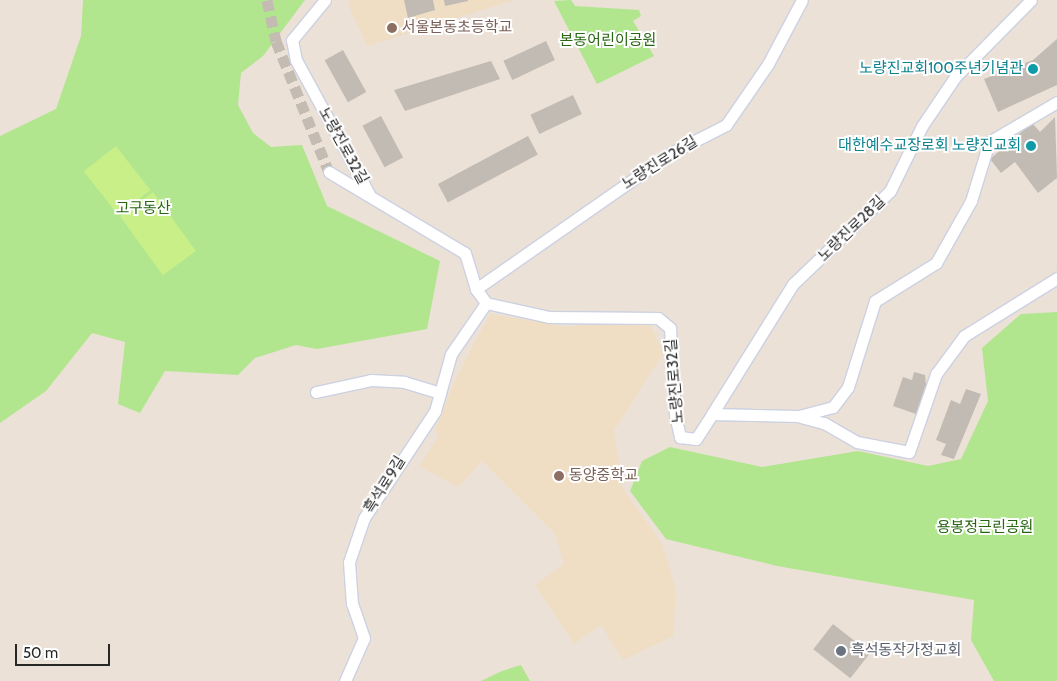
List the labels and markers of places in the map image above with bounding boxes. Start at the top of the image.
place label: 서울본동초등학교 [402,19,512,37]
marker: 서울본동초등학교 [386,22,398,34]
place label: 노량진교회100주년기념관 [859,60,1023,78]
marker: 노량진교회100주년기념관 [1027,63,1039,75]
place label: 대한예수교장로회 노량진교회 [838,137,1021,155]
marker: 대한예수교장로회 노량진교회 [1025,140,1037,152]
place label: 동양중학교 [569,467,638,485]
marker: 동양중학교 [553,470,565,482]
place label: 흑석동작가정교회 [851,642,961,660]
marker: 흑석동작가정교회 [835,645,847,657]

